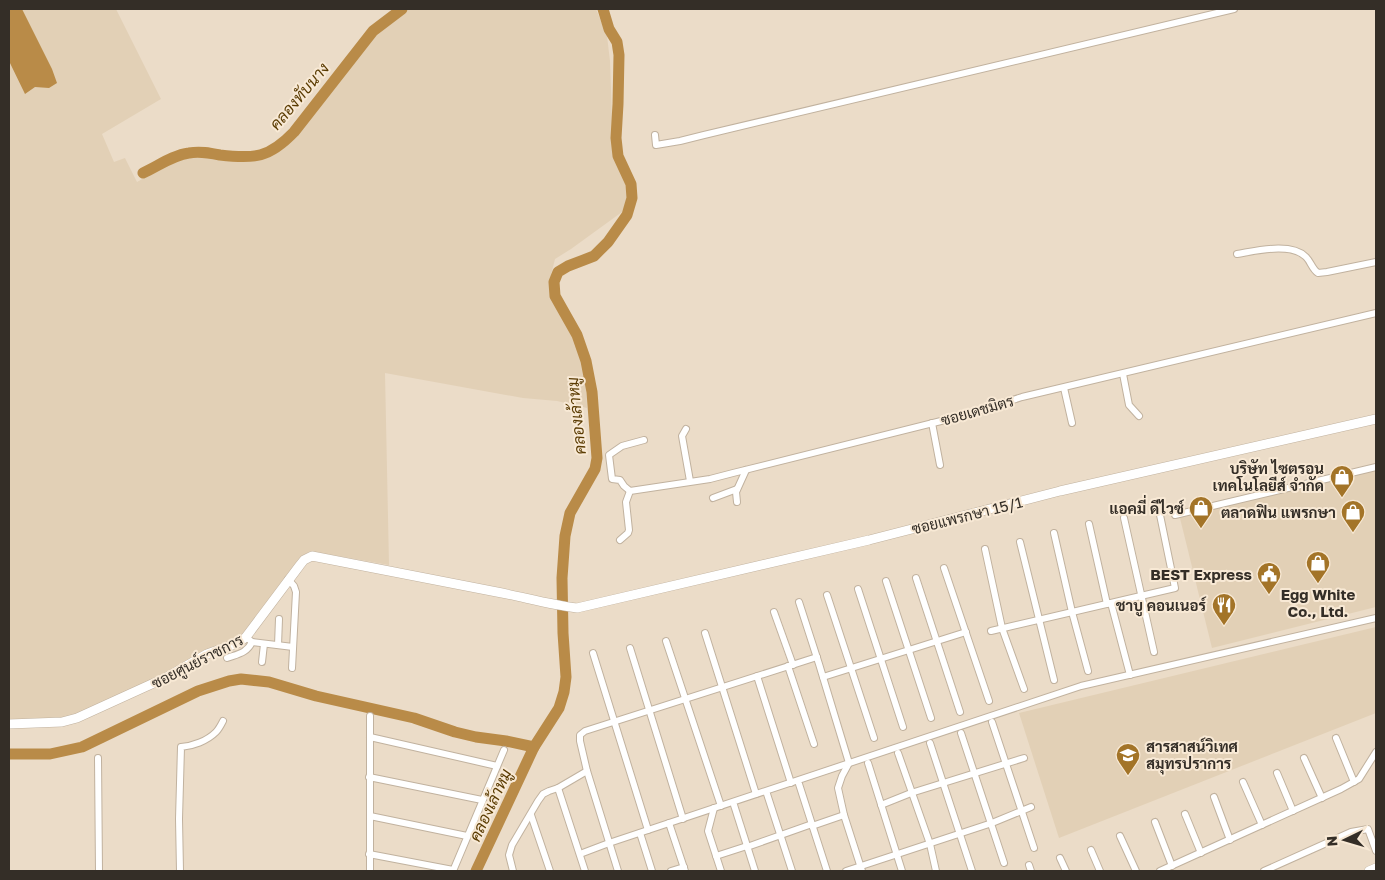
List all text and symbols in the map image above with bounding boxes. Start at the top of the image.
water label: คลองทับนาง [265,58,333,134]
water label: คลองเล้าหมู [561,376,592,456]
street label: ซอยเดชมิตร [939,391,1015,429]
place label: บริษัท ไซตรอน เทคโนโลยีส์ จำกัด [1213,459,1324,494]
shop icon: บริษัท ไซตรอน เทคโนโลยีส์ จำกัด [1329,464,1355,498]
street label: ซอยแพรกษา 15/1 [910,493,1024,537]
place label: แอคมี่ ดีไวซ์ [1109,494,1185,517]
shop icon: แอคมี่ ดีไวซ์ [1188,495,1214,529]
shop icon: ตลาดฟิน แพรกษา [1340,499,1366,533]
place label: ตลาดฟิน แพรกษา [1221,503,1336,521]
shop icon: Egg White Co., Ltd. [1305,550,1331,584]
public building icon: BEST Express [1256,561,1282,595]
place label: BEST Express [1150,565,1252,583]
place label: Egg White Co., Ltd. [1281,585,1355,620]
restaurant icon: ชาบู คอนเนอร์ [1211,592,1237,626]
place label: ชาบู คอนเนอร์ [1116,596,1207,617]
street label: ซอยศูนย์ราชการ [148,630,247,694]
place label: สารสาสน์วิเทศ สมุทรปราการ [1146,737,1238,775]
school or university icon: สารสาสน์วิเทศ สมุทรปราการ [1115,742,1141,776]
water label: คลองเล้าหมู [464,765,517,845]
north arrow [1320,815,1370,865]
text: N [1323,835,1340,847]

